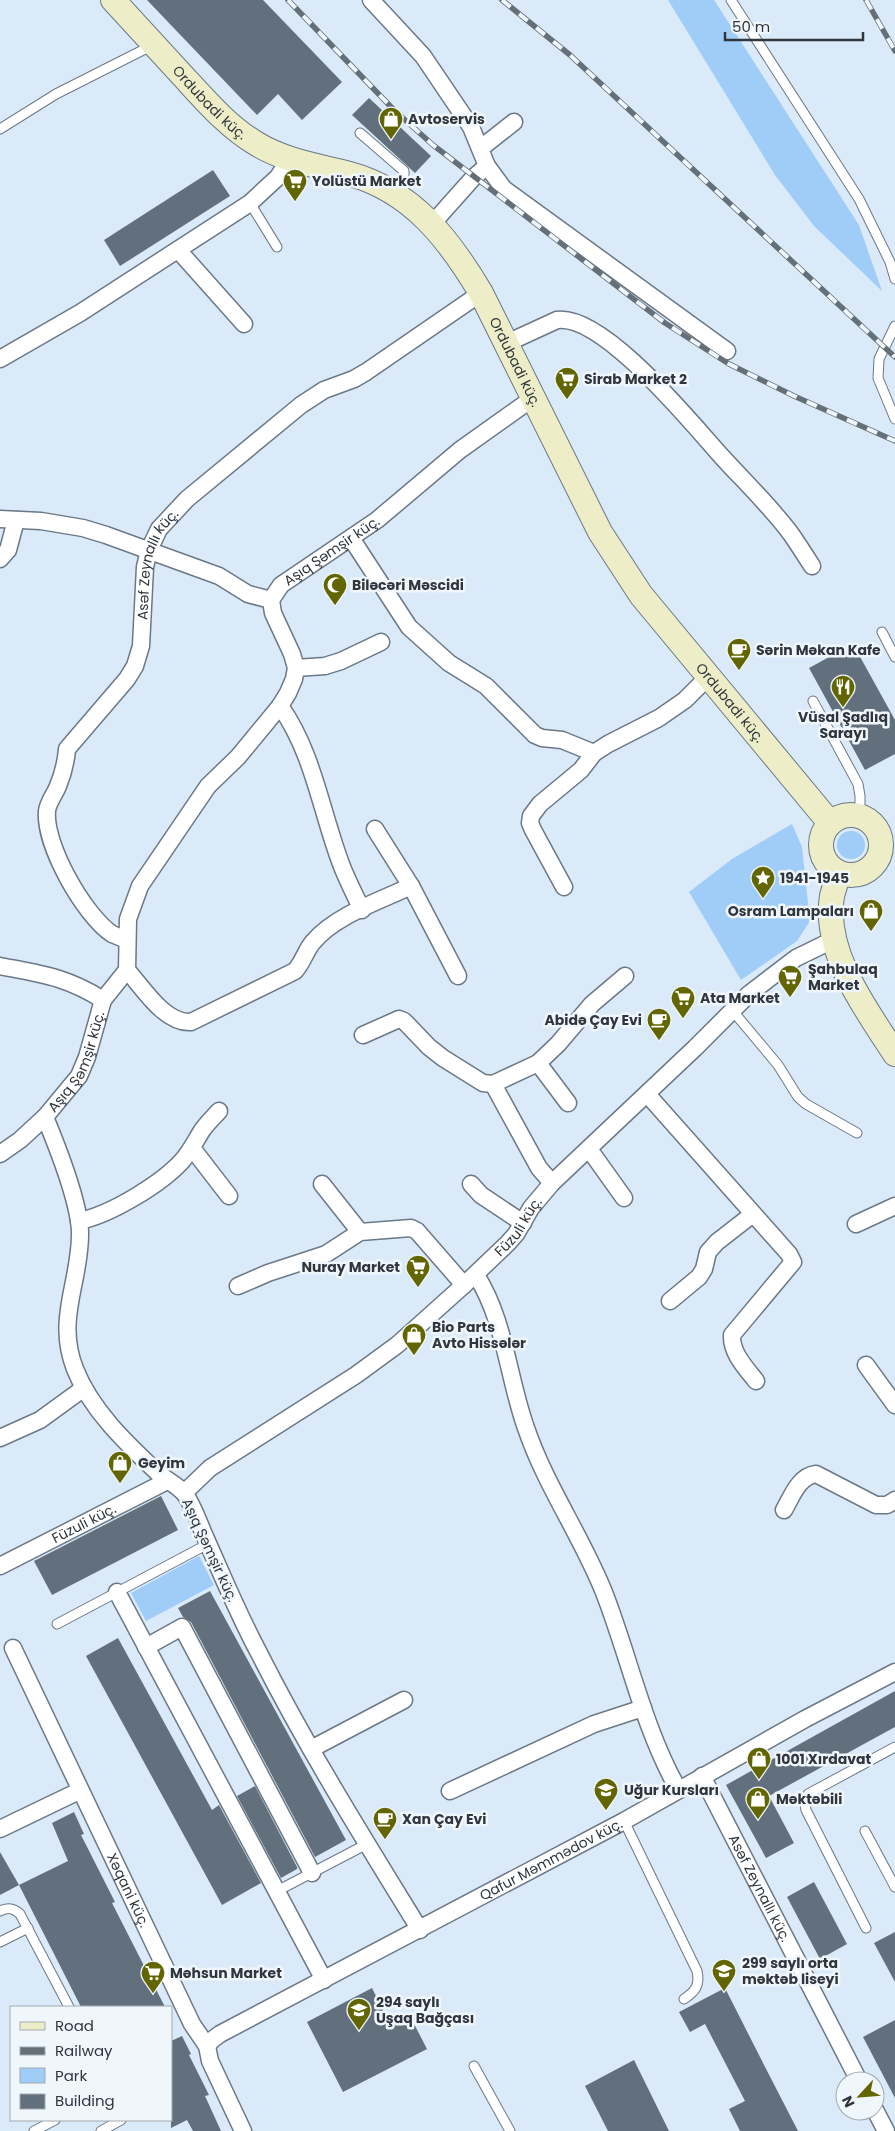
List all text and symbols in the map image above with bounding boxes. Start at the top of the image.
scale bar [725,10,862,42]
text: 50 m [732,16,770,37]
street label: Ordubadi küç. [168,61,251,144]
shop icon: Avtoservis [378,106,404,140]
place label: Avtoservis [408,109,485,129]
supermarket icon: Yolüstü Market [282,168,308,202]
place label: Yolüstü Market [312,171,421,191]
street label: Ordubadi küç. [485,314,546,410]
supermarket icon: Sirab Market 2 [554,366,580,400]
place label: Sirab Market 2 [584,369,687,389]
street label: Asəf Zeynallı küç. [132,504,183,621]
street label: Aşıq Şəmşir küç. [280,511,384,590]
mosque icon: Biləcəri Məscidi [322,572,348,606]
place label: Biləcəri Məscidi [352,575,464,595]
cafe icon: Sərin Məkan Kafe [726,637,752,671]
place label: Sərin Məkan Kafe [756,640,881,660]
street label: Ordubadi küç. [691,659,769,747]
restaurant icon: Vüsal Şadlıq Sarayı [830,674,856,708]
place label: Vüsal Şadlıq Sarayı [798,707,888,743]
place icon: 1941-1945 [750,865,776,899]
place label: 1941-1945 [780,868,849,888]
shop icon: Osram Lampaları [858,898,884,932]
place label: Osram Lampaları [728,901,854,921]
place label: Şahbulaq Market [808,959,878,995]
supermarket icon: Şahbulaq Market [777,964,803,998]
supermarket icon: Ata Market [670,985,696,1019]
place label: Ata Market [700,988,780,1008]
cafe icon: Abidə Çay Evi [646,1007,672,1041]
street label: Aşıq Şəmşir küç. [43,1009,109,1117]
place label: Abidə Çay Evi [544,1010,642,1030]
street label: Füzuli küç. [490,1192,546,1261]
supermarket icon: Nuray Market [405,1254,431,1288]
place label: Nuray Market [301,1257,400,1277]
place label: Bio Parts Avto Hissələr [432,1317,526,1353]
shop icon: Bio Parts Avto Hissələr [401,1322,427,1356]
shop icon: Geyim [107,1450,133,1484]
place label: Geyim [138,1453,185,1473]
street label: Aşıq Şəmşir küç. [177,1495,243,1605]
street label: Füzuli küç. [48,1499,119,1548]
shop icon: 1001 Xırdavat [746,1746,772,1780]
place label: 1001 Xırdavat [776,1749,872,1769]
school or university icon: Uğur Kursları [593,1777,619,1811]
place label: Uğur Kursları [624,1780,719,1800]
shop icon: Məktəbili [745,1786,771,1820]
place label: Məktəbili [776,1789,842,1809]
cafe icon: Xan Çay Evi [372,1806,398,1840]
place label: Xan Çay Evi [402,1809,486,1829]
street label: Qafur Məmmədov küç. [476,1814,626,1905]
street label: Asəf Zeynallı küç. [724,1831,796,1945]
street label: Xəqani küç. [102,1850,154,1930]
place label: 299 saylı orta məktəb liseyi [742,1953,839,1989]
school or university icon: 299 saylı orta məktəb liseyi [711,1958,737,1992]
supermarket icon: Məhsun Market [140,1960,166,1994]
place label: Məhsun Market [170,1963,282,1983]
place label: 294 saylı Uşaq Bağçası [376,1992,474,2028]
school or university icon: 294 saylı Uşaq Bağçası [346,1997,372,2031]
legend [10,2006,172,2121]
text: Road [55,2015,94,2036]
text: Railway [55,2040,113,2061]
text: Park [55,2065,87,2086]
north arrow [835,2071,885,2121]
text: Building [55,2090,115,2111]
text: N [837,2093,860,2111]

